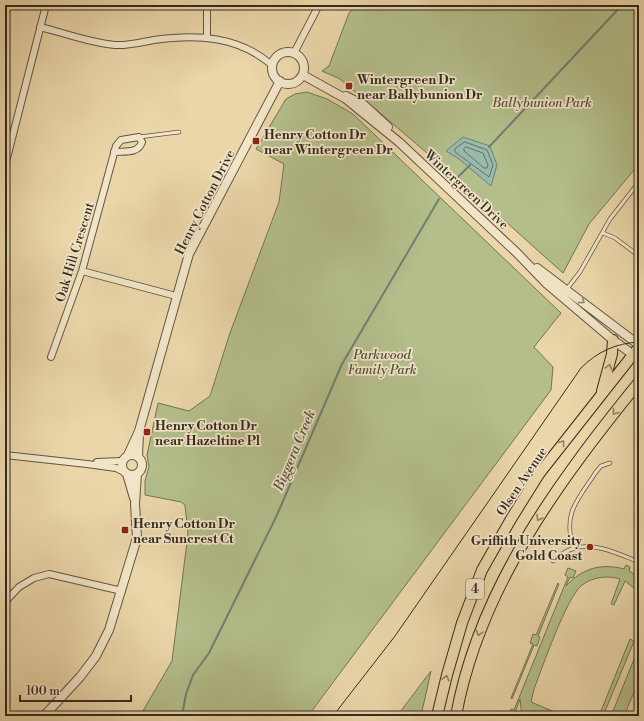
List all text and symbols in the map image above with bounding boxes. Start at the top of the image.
place label: Wintergreen Dr near Ballybunion Dr [356,72,483,103]
marker: Wintergreen Dr near Ballybunion Dr [344,81,354,91]
park label: Ballybunion Park [491,95,592,111]
place label: Henry Cotton Dr near Wintergreen Dr [264,127,393,158]
marker: Henry Cotton Dr near Wintergreen Dr [251,136,261,146]
street label: Wintergreen Drive [420,146,512,233]
street label: Henry Cotton Drive [171,147,239,258]
street label: Oak Hill Crescent [52,200,98,304]
one-way arrow [578,297,585,304]
park label: Parkwood Family Park [348,347,417,378]
one-way arrow [604,364,613,371]
water label: Biggera Creek [269,407,320,495]
one-way arrow [612,408,619,415]
place label: Henry Cotton Dr near Hazeltine Pl [155,418,261,449]
marker: Henry Cotton Dr near Hazeltine Pl [142,427,152,437]
one-way arrow [558,440,565,447]
street label: Olsen Avenue [493,444,551,519]
one-way arrow [536,514,544,521]
place label: Henry Cotton Dr near Suncrest Ct [133,516,235,547]
marker: Henry Cotton Dr near Suncrest Ct [120,525,130,535]
place label: Griffith University Gold Coast [471,533,582,564]
marker: Griffith University Gold Coast [585,542,595,552]
road number: 4 [466,579,484,599]
one-way arrow [475,629,484,636]
one-way arrow [441,675,450,682]
scale bar [20,677,131,703]
text: 100 m [26,684,60,699]

